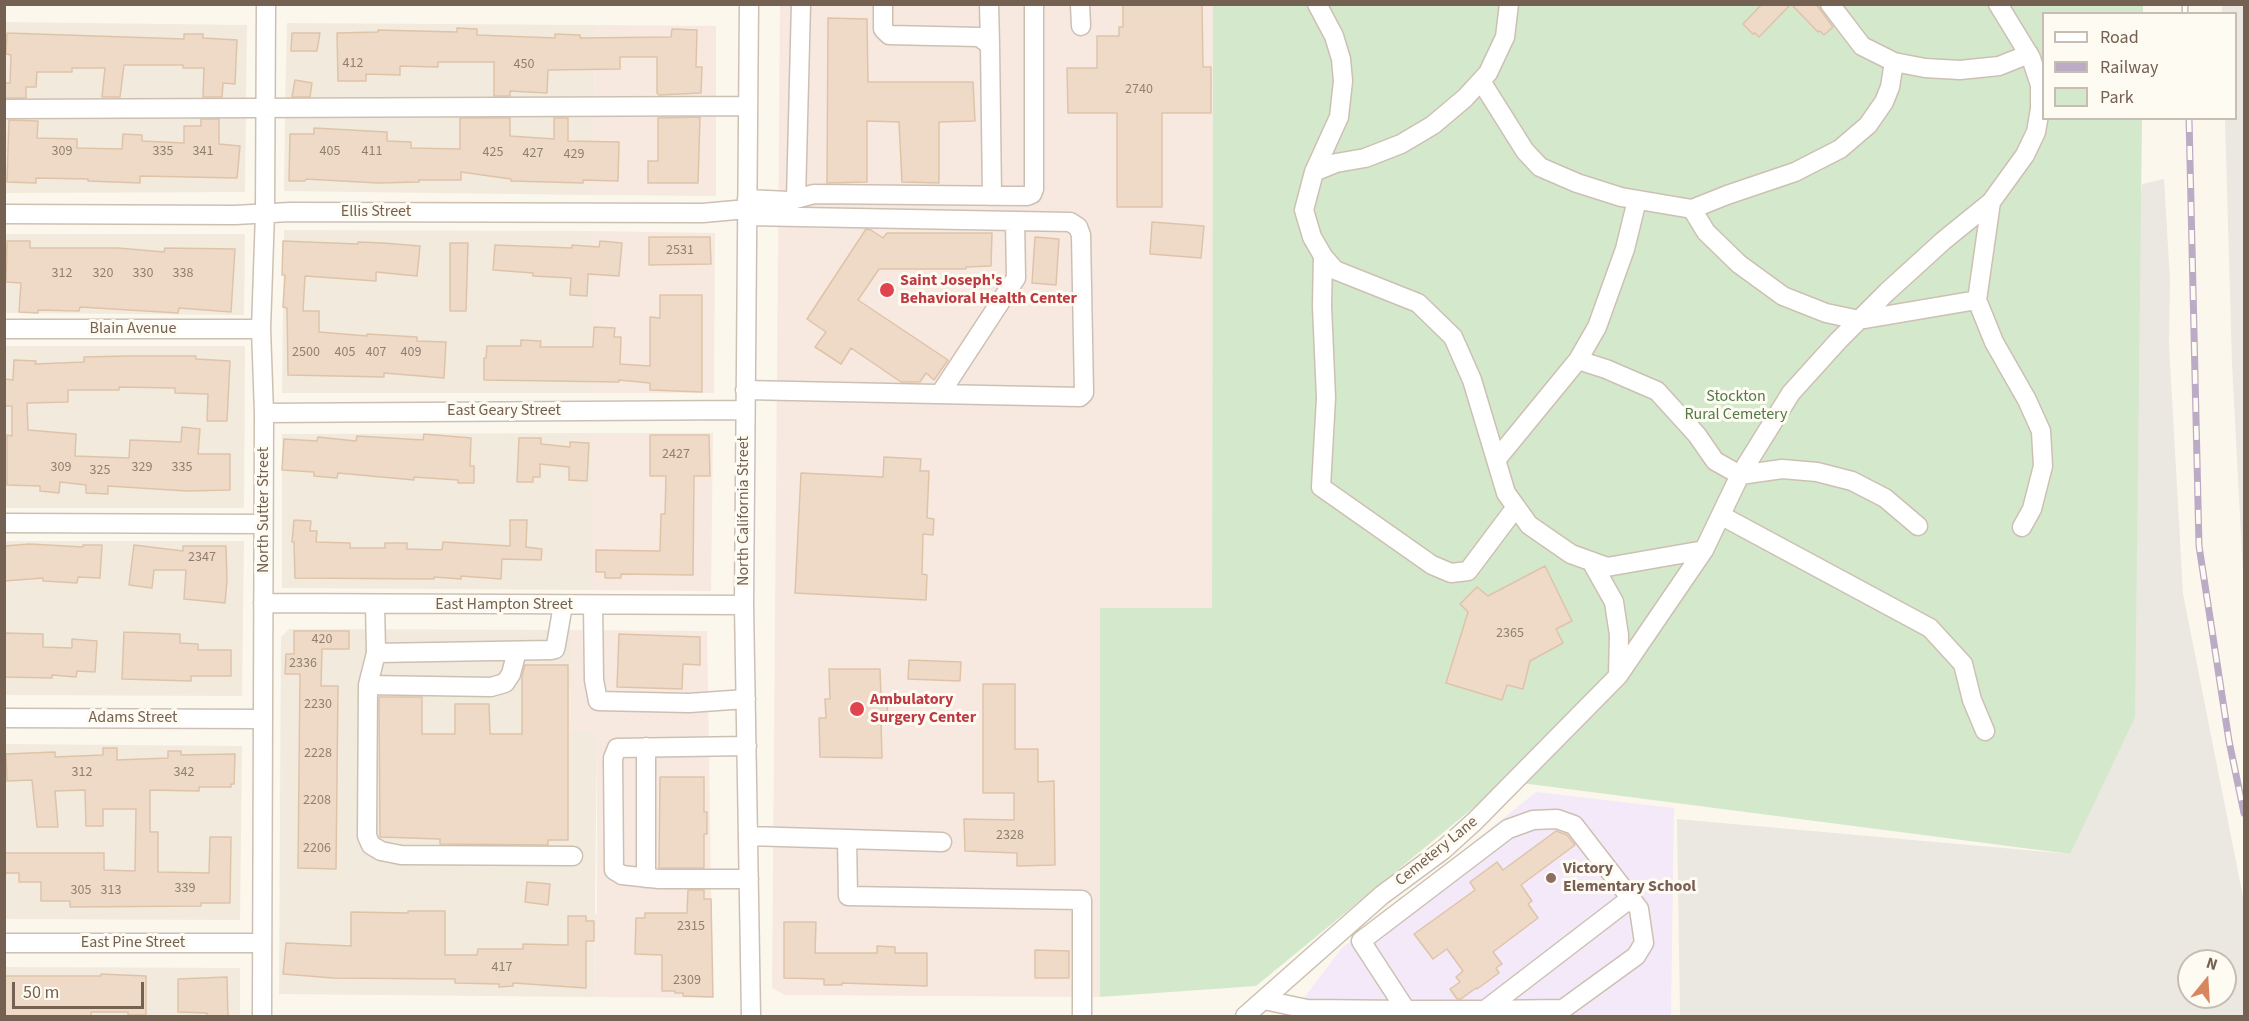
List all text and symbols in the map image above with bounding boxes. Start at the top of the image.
legend [2042,12,2237,120]
text: Road [2100,25,2139,50]
text: Railway [2100,55,2159,80]
house number: 412 [343,56,363,72]
house number: 450 [514,57,534,73]
house number: 2740 [1125,82,1153,98]
text: Park [2100,85,2134,110]
house number: 309 [52,144,72,160]
house number: 335 [153,144,173,160]
house number: 341 [193,144,213,160]
house number: 405 [320,144,340,160]
house number: 411 [362,144,382,160]
house number: 425 [483,145,503,161]
house number: 427 [523,146,543,162]
house number: 429 [564,147,584,163]
street label: Ellis Street [341,202,411,222]
house number: 2531 [666,243,694,259]
house number: 312 [52,266,72,282]
house number: 320 [93,266,113,282]
house number: 330 [133,266,153,282]
house number: 338 [173,266,193,282]
place label: Saint Joseph's Behavioral Health Center [900,271,1077,309]
marker: Saint Joseph's Behavioral Health Center [878,281,896,299]
street label: Blain Avenue [90,319,176,339]
house number: 2500 [292,345,320,361]
house number: 405 [335,345,355,361]
house number: 407 [366,345,386,361]
house number: 409 [401,345,421,361]
park label: Stockton Rural Cemetery [1685,387,1787,425]
street label: East Geary Street [447,401,561,421]
street label: North California Street [734,436,754,586]
street label: North Sutter Street [254,447,274,573]
house number: 2427 [662,447,690,463]
house number: 309 [51,460,71,476]
house number: 329 [132,460,152,476]
house number: 335 [172,460,192,476]
house number: 325 [90,463,110,479]
house number: 2347 [188,550,216,566]
street label: East Hampton Street [435,595,573,615]
house number: 2365 [1496,626,1524,642]
house number: 420 [312,632,332,648]
house number: 2336 [289,656,317,672]
place label: Ambulatory Surgery Center [870,690,976,728]
house number: 2230 [304,697,332,713]
marker: Ambulatory Surgery Center [848,700,866,718]
street label: Adams Street [89,708,177,728]
house number: 2228 [304,746,332,762]
house number: 312 [72,765,92,781]
house number: 342 [174,765,194,781]
house number: 2208 [303,793,331,809]
street label: Cemetery Lane [1392,813,1482,891]
house number: 2328 [996,828,1024,844]
house number: 2206 [303,841,331,857]
place label: Victory Elementary School [1563,859,1696,897]
marker: Victory Elementary School [1544,871,1558,885]
house number: 339 [175,881,195,897]
house number: 305 [71,883,91,899]
house number: 313 [101,883,121,899]
house number: 2315 [677,919,705,935]
street label: East Pine Street [81,933,185,953]
north arrow [2177,949,2237,1009]
text: N [2203,952,2220,976]
house number: 417 [492,960,512,976]
scale bar [15,970,147,1008]
house number: 2309 [673,973,701,989]
text: 50 m [23,980,59,1005]

